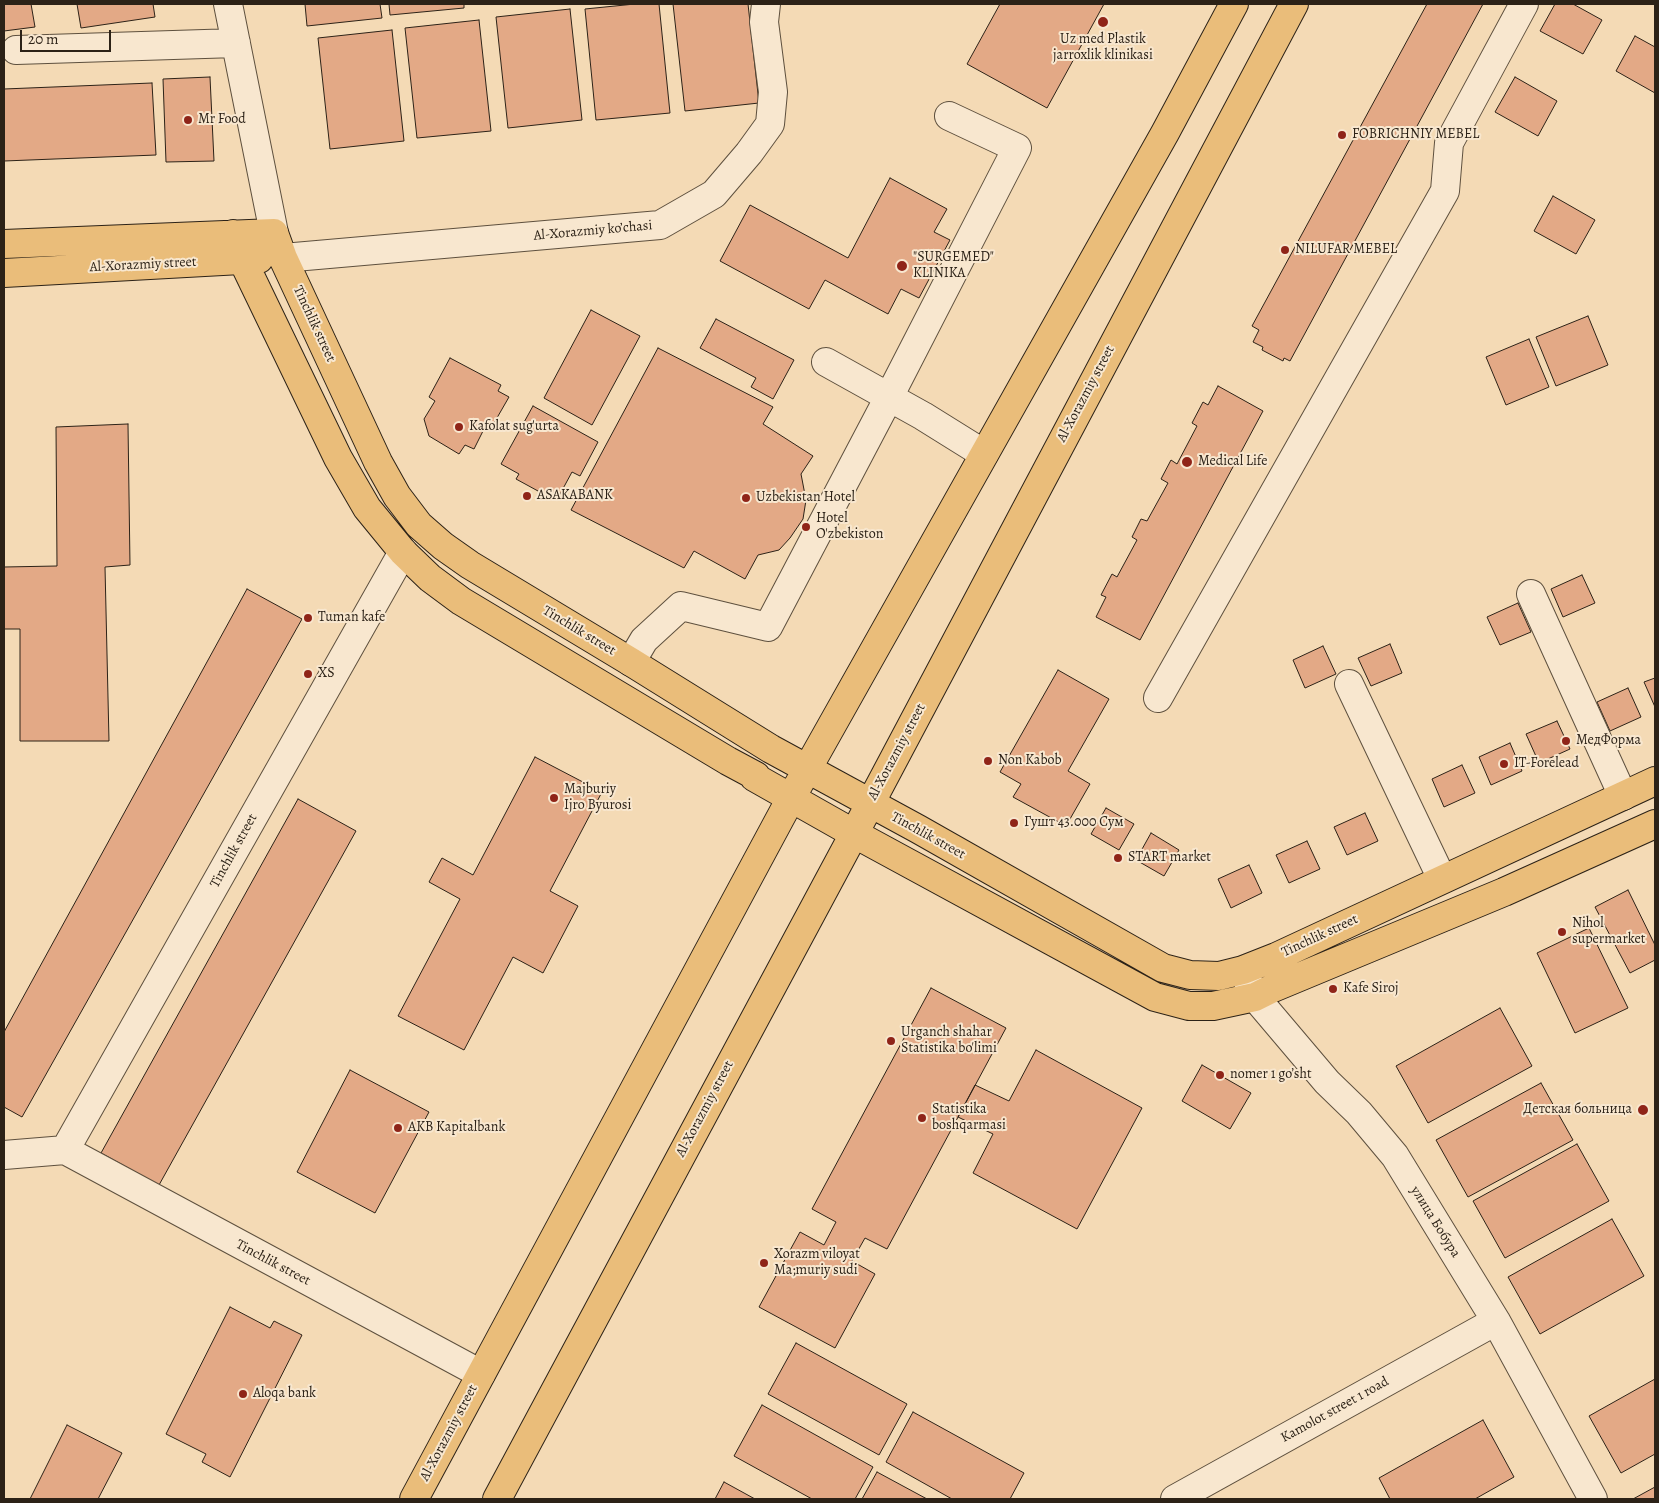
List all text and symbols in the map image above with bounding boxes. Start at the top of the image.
marker: Uz med Plastik jarroxlik klinikasi [1096,15,1110,29]
scale bar [22,20,114,52]
text: 20 m [28,29,59,49]
place label: Uz med Plastik jarroxlik klinikasi [1053,32,1153,64]
place label: Mr Food [198,112,246,128]
marker: Mr Food [182,114,194,126]
place label: FOBRICHNIY MEBEL [1352,127,1479,143]
marker: FOBRICHNIY MEBEL [1336,129,1348,141]
street label: Al-Xorazmiy ko’chasi [533,217,653,245]
place label: NILUFAR MEBEL [1295,242,1397,258]
marker: NILUFAR MEBEL [1279,244,1291,256]
place label: "SURGEMED" KLINIKA [913,250,994,282]
street label: Al-Xorazmiy street [89,254,197,276]
marker: "SURGEMED" KLINIKA [895,259,909,273]
street label: Tinchlik street [289,283,339,365]
street label: Al-Xorazmiy street [1053,343,1119,445]
place label: Kafolat sug'urta [469,419,559,435]
marker: Kafolat sug'urta [453,421,465,433]
place label: Medical Life [1198,454,1268,470]
marker: Medical Life [1180,455,1194,469]
place label: ASAKABANK [537,488,613,504]
marker: ASAKABANK [521,490,533,502]
place label: Uzbekistan Hotel [756,490,855,506]
marker: Uzbekistan Hotel [740,492,752,504]
place label: Hotel O'zbekiston [816,511,883,544]
marker: Hotel O'zbekiston [800,521,812,533]
street label: Tinchlik street [540,603,618,659]
place label: Tuman kafe [318,610,385,626]
marker: Tuman kafe [302,612,314,624]
place label: XS [318,666,335,682]
marker: XS [302,668,314,680]
street label: Al-Xorazmiy street [864,701,930,803]
place label: МедФорма [1576,733,1641,749]
marker: МедФорма [1560,735,1572,747]
place label: Non Kabob [998,753,1062,769]
marker: Non Kabob [982,755,994,767]
place label: IT-Forelead [1514,756,1579,772]
marker: IT-Forelead [1498,758,1510,770]
place label: Majburiy Ijro Byurosi [564,782,631,814]
marker: Majburiy Ijro Byurosi [548,792,560,804]
street label: Tinchlik street [888,809,968,863]
street label: Tinchlik street [207,811,261,891]
place label: Гушт 43.000 Сум [1024,815,1124,831]
marker: Гушт 43.000 Сум [1008,817,1020,829]
place label: START market [1128,850,1211,866]
marker: START market [1112,852,1124,864]
street label: Tinchlik street [1279,911,1361,961]
place label: Nihol supermarket [1572,916,1645,949]
marker: Nihol supermarket [1556,926,1568,938]
place label: Kafe Siroj [1343,981,1399,997]
marker: Kafe Siroj [1327,983,1339,995]
place label: Urganch shahar Statistika bo'limi [901,1025,997,1058]
marker: Urganch shahar Statistika bo'limi [885,1035,897,1047]
street label: Al-Xorazmiy street [672,1058,738,1160]
place label: nomer 1 go’sht [1230,1067,1312,1083]
marker: nomer 1 go’sht [1214,1069,1226,1081]
place label: Statistika boshqarmasi [932,1102,1006,1134]
place label: Детская больница [1523,1102,1632,1118]
marker: Детская больница [1636,1103,1650,1117]
marker: Statistika boshqarmasi [916,1112,928,1124]
place label: AKB Kapitalbank [408,1120,505,1136]
marker: AKB Kapitalbank [392,1122,404,1134]
street label: улица Бобура [1406,1183,1464,1261]
street label: Tinchlik street [233,1236,313,1290]
place label: Xorazm viloyat Ma;muriy sudi [774,1247,860,1280]
marker: Xorazm viloyat Ma;muriy sudi [758,1257,770,1269]
street label: Kamolot street 1 road [1278,1373,1392,1447]
street label: Al-Xorazmiy street [416,1382,482,1484]
place label: Aloqa bank [253,1386,316,1402]
marker: Aloqa bank [237,1388,249,1400]

